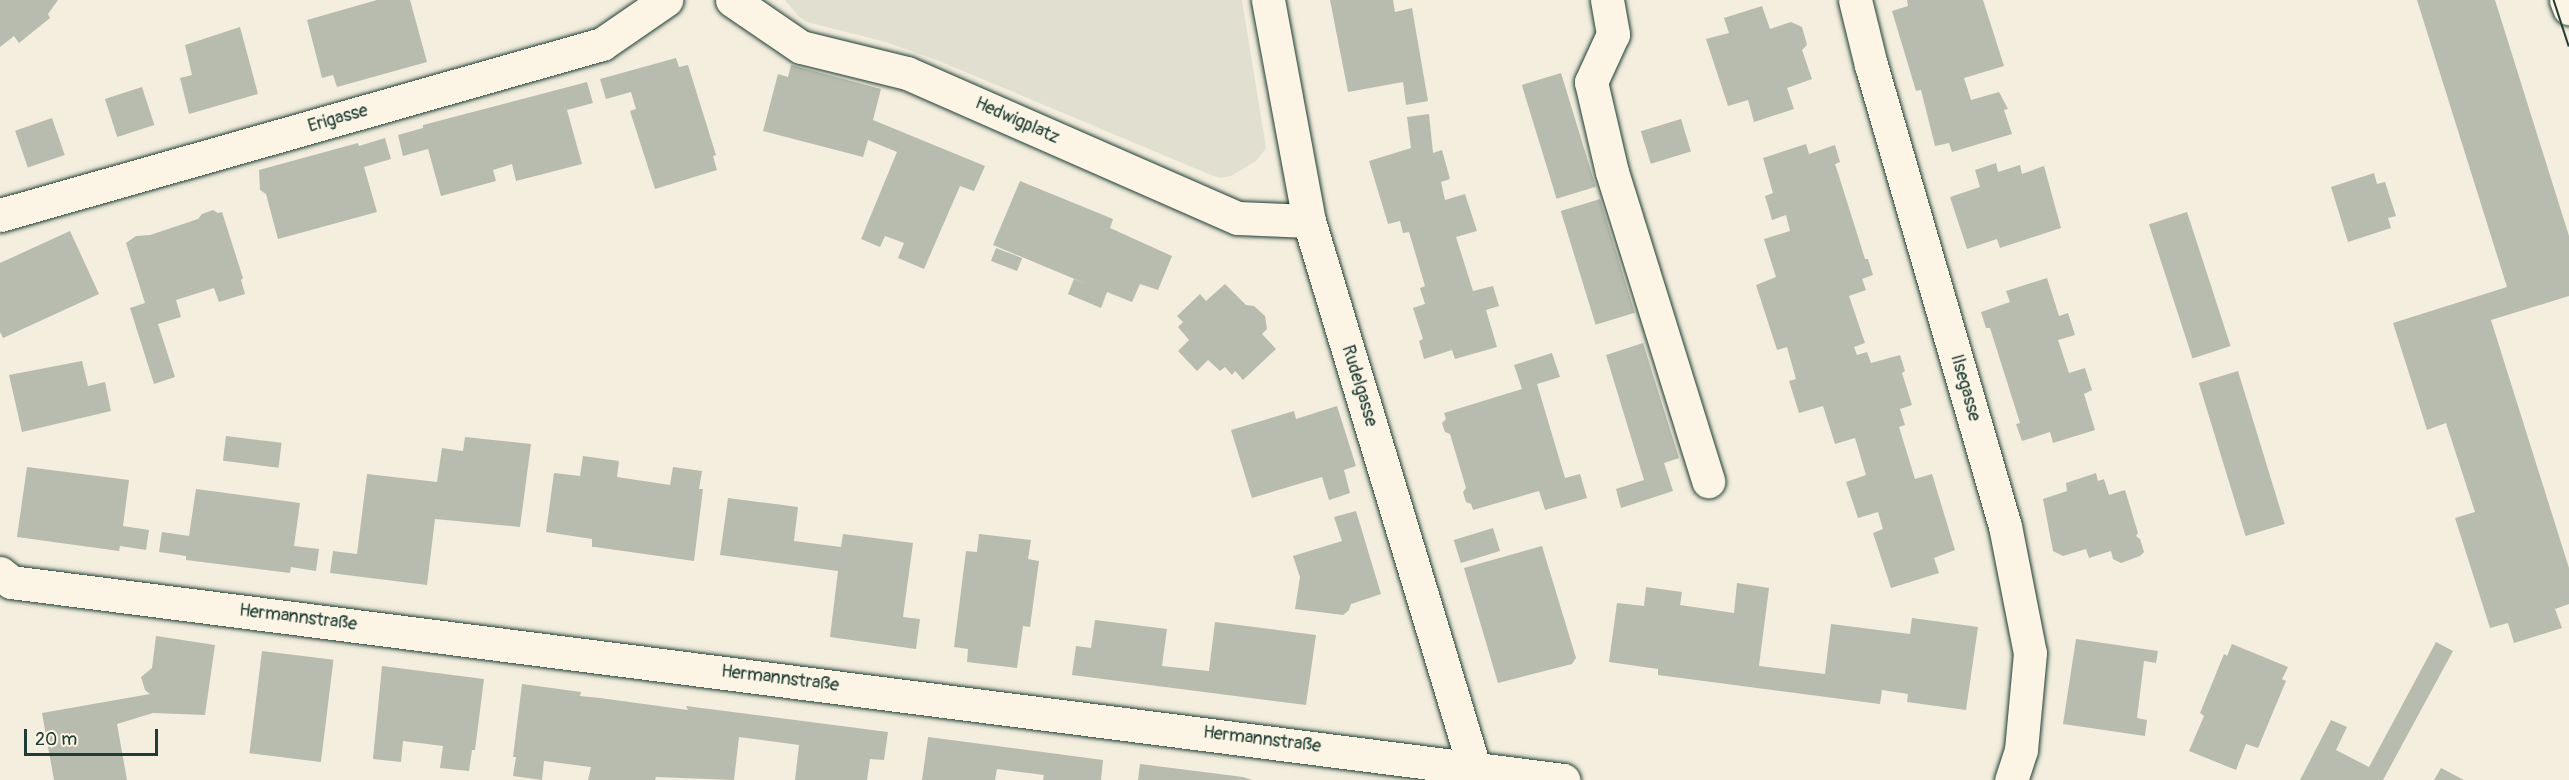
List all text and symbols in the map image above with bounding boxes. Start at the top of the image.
street label: Hedwigplatz [971,93,1063,149]
street label: Erigasse [306,100,370,138]
street label: Rudelgasse [1336,343,1382,429]
street label: Ilsegasse [1945,352,1985,424]
street label: Hermannstraße [238,600,358,636]
street label: Hermannstraße [720,661,840,697]
scale bar [27,717,160,755]
street label: Hermannstraße [1202,722,1322,758]
text: 20 m [35,728,77,751]

